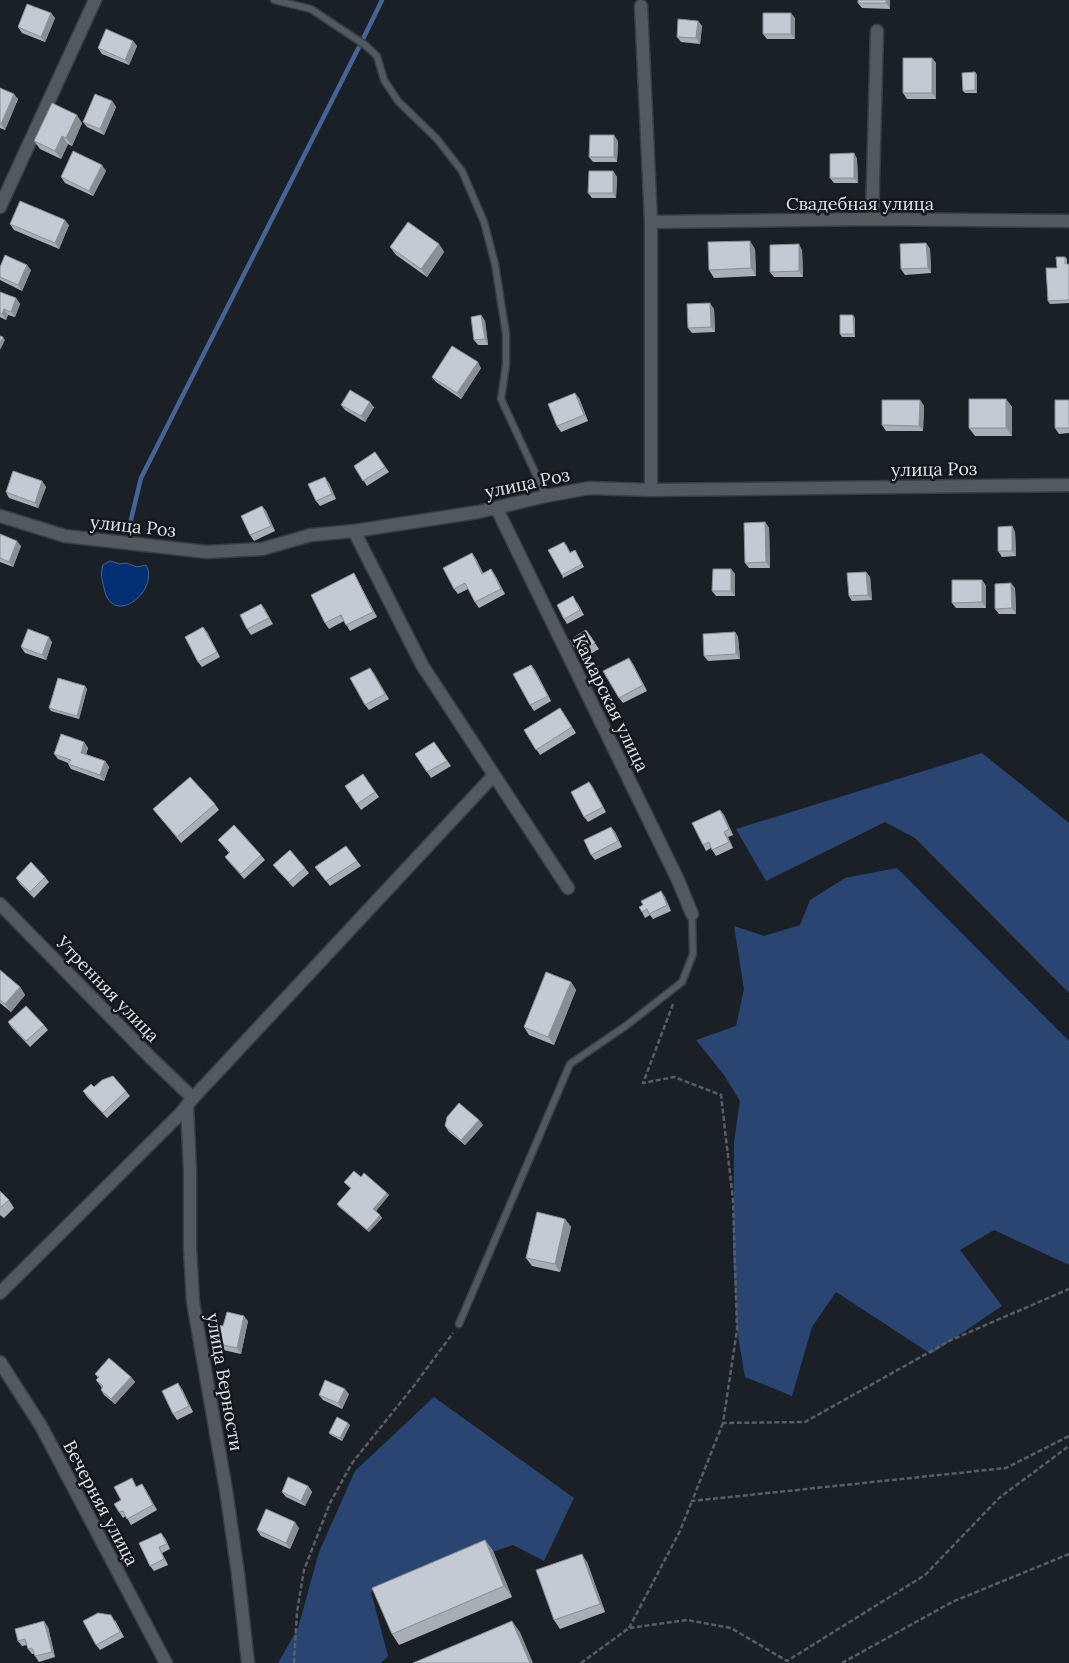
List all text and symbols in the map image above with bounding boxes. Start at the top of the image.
street label: Свадебная улица [786,192,934,215]
street label: улица Роз [891,457,977,481]
street label: улица Роз [482,463,572,503]
street label: улица Роз [89,510,177,542]
street label: Камарская улица [568,631,654,775]
street label: Утренняя улица [51,930,165,1047]
street label: улица Верности [202,1311,248,1453]
street label: Вечерняя улица [58,1436,144,1570]

